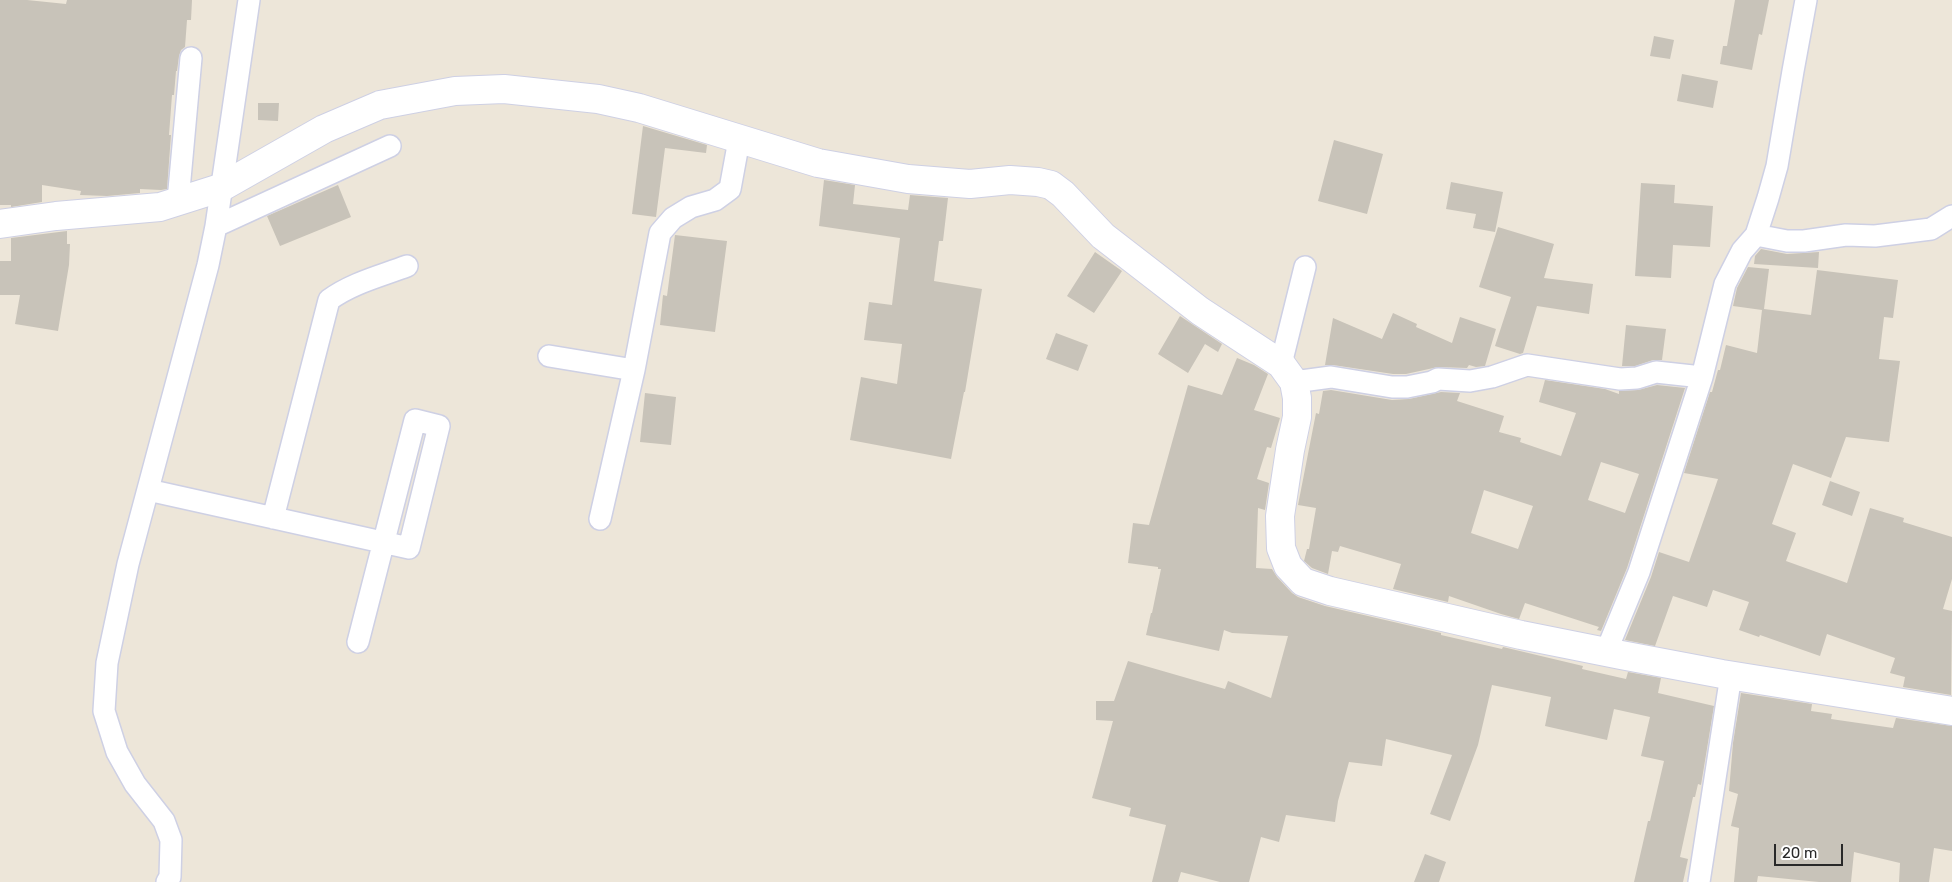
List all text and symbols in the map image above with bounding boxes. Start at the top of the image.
scale bar [1777,834,1846,866]
text: 20 m [1782,844,1817,862]

